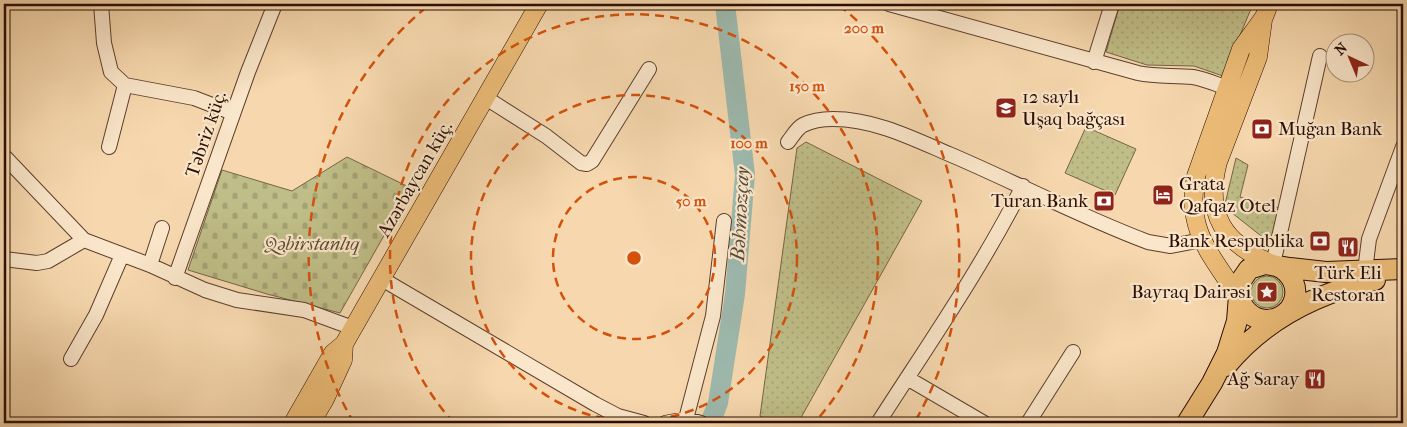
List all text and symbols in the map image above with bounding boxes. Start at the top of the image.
text: 200 m [844,19,884,37]
north arrow [1324,32,1374,82]
text: N [1332,39,1351,59]
text: 150 m [789,77,825,95]
place label: 12 saylı Uşaq bağçası [1022,86,1126,130]
street label: Təbriz küç. [181,88,231,180]
school or university icon: 12 saylı Uşaq bağçası [994,96,1018,120]
street label: Azərbaycan küç. [372,117,457,242]
bank icon: Muğan Bank [1250,117,1274,141]
place label: Muğan Bank [1278,118,1382,140]
text: 100 m [730,134,768,152]
water label: Bəhməzçay [726,166,754,263]
place label: Grata Qafqaz Otel [1179,173,1276,217]
hotel icon: Grata Qafqaz Otel [1151,183,1175,207]
bank icon: Turan Bank [1092,189,1116,213]
place label: Turan Bank [991,190,1088,212]
text: 50 m [676,192,707,210]
bank icon: Bank Respublika [1308,229,1332,253]
place label: Bank Respublika [1168,230,1304,252]
park label: Qəbirstanlıq [264,233,360,255]
restaurant icon: Türk Eli Restoran [1336,235,1360,259]
centre of rings [625,249,643,267]
place label: Türk Eli Restoran [1311,262,1385,306]
place icon: Bayraq Dairəsi [1255,280,1279,304]
place label: Bayraq Dairəsi [1131,281,1251,303]
restaurant icon: Ağ Saray [1303,367,1327,391]
place label: Ağ Saray [1226,368,1300,390]

